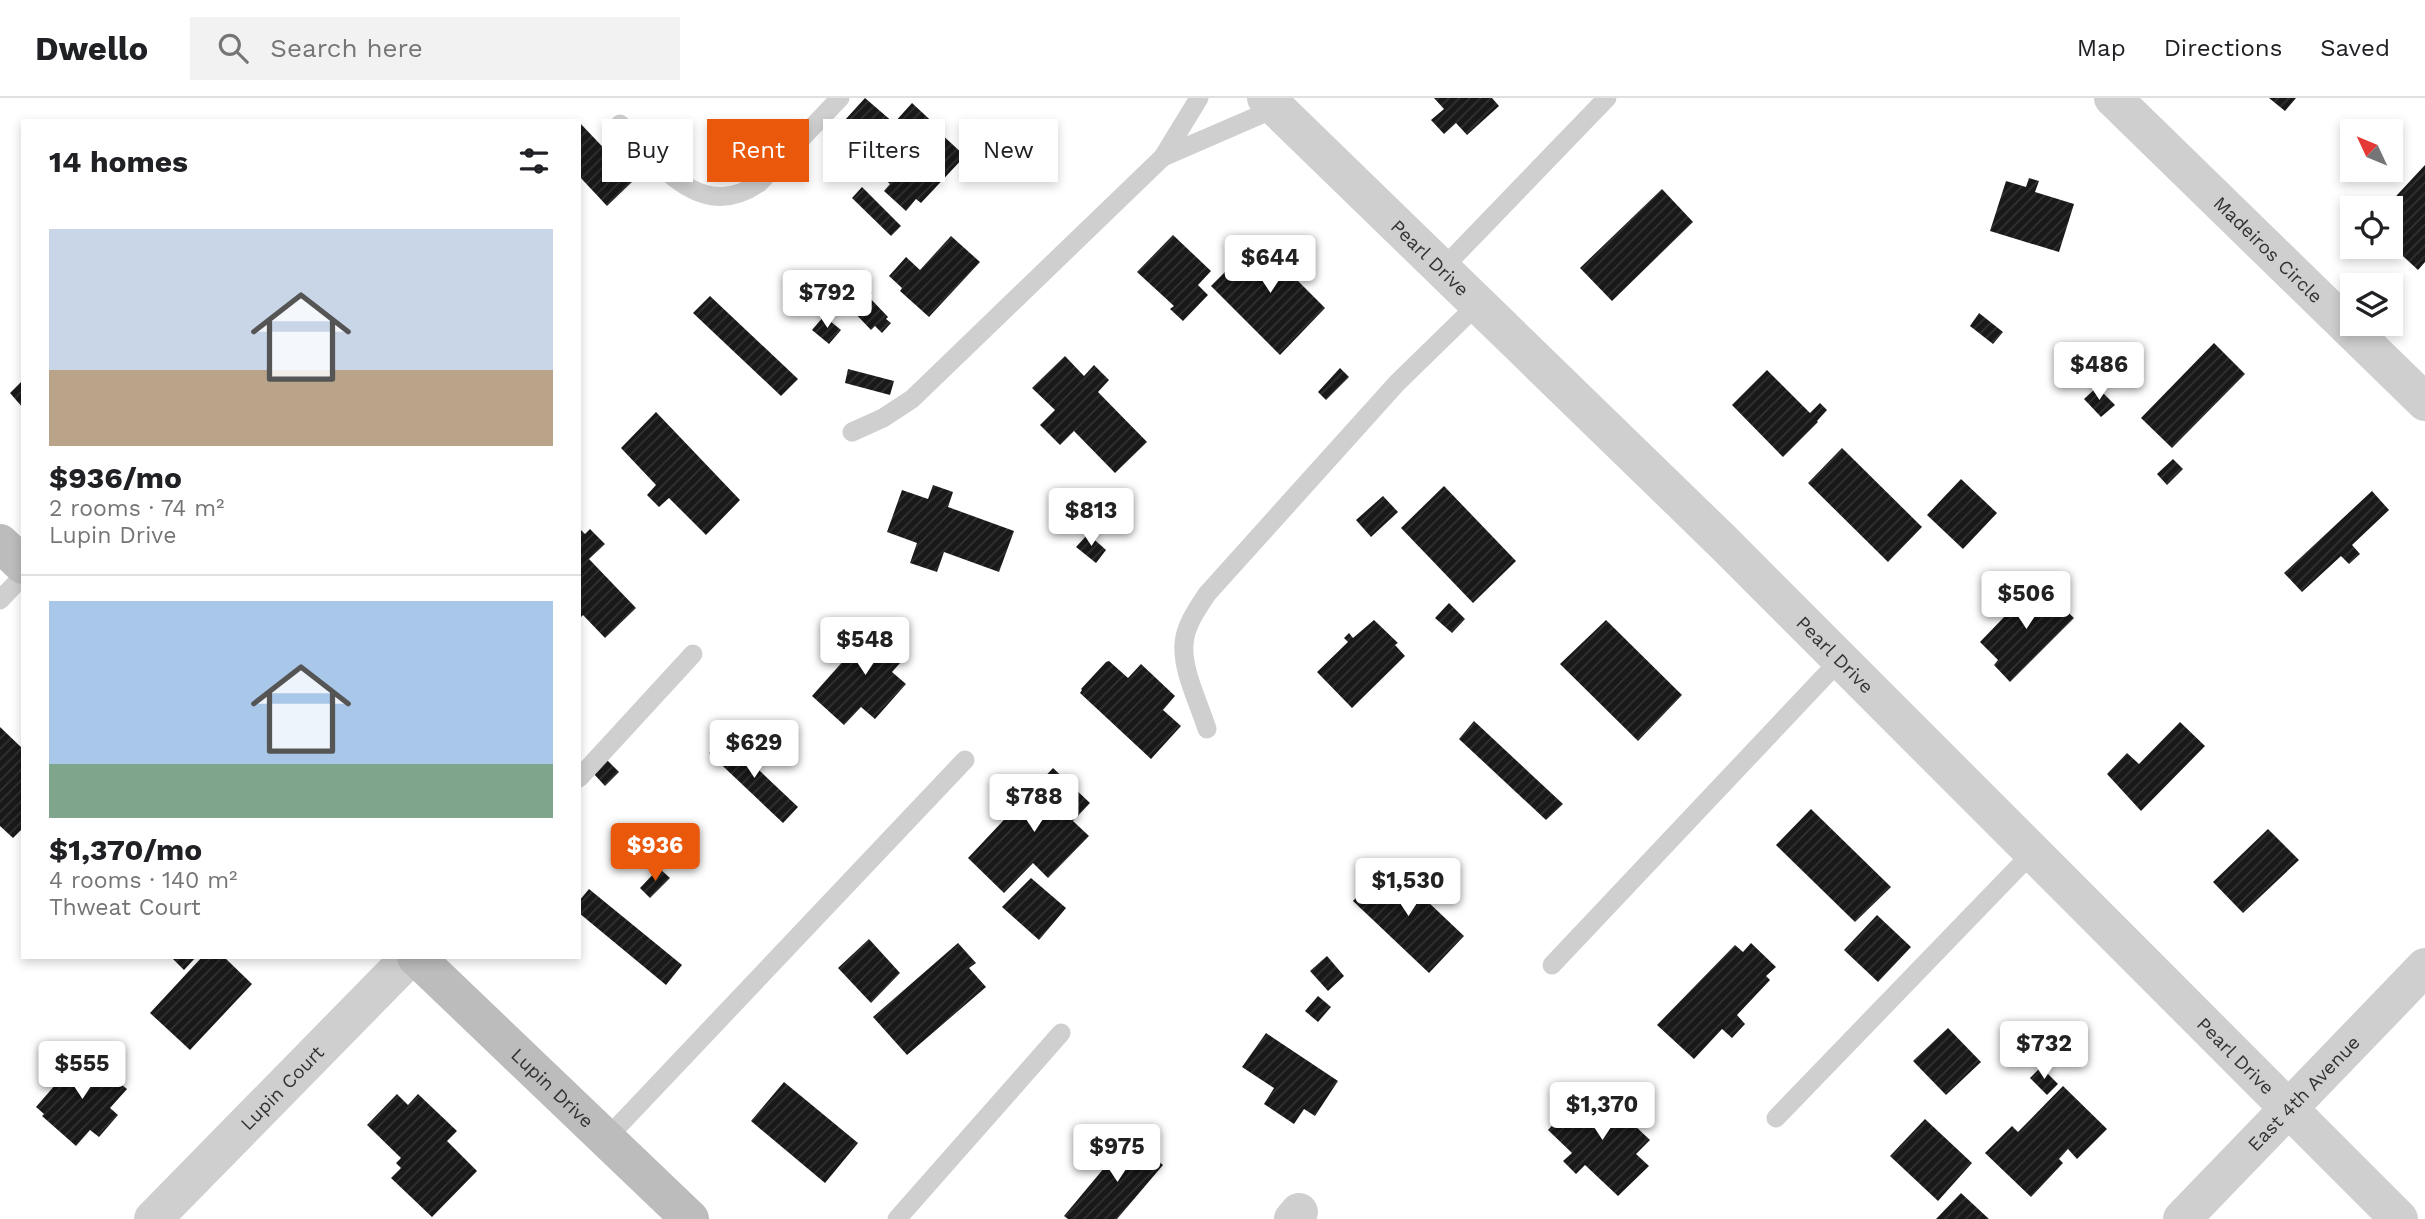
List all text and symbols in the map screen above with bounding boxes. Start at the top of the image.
search box [190,17,680,80]
text: Dwello [35,29,148,68]
icon: search [214,29,252,67]
text: Search here [270,33,423,63]
text: Map [2077,34,2126,62]
text: Directions [2164,34,2282,62]
text: Saved [2320,34,2390,62]
chip: Buy [602,119,693,182]
chip: Rent [707,119,809,182]
chip: Filters [823,119,945,182]
chip: New [959,119,1058,182]
north arrow [2340,119,2403,182]
map controls [2340,119,2403,336]
icon: filters [515,142,553,180]
text: 14 homes [49,144,188,179]
street label: Madeiros Circle [2209,191,2328,308]
button: locate [2340,196,2403,259]
street label: Pearl Drive [1386,215,1474,301]
pin: $644 [1229,236,1311,295]
text: $644 [1241,244,1299,271]
pin: $792 [786,271,868,330]
button: layers [2340,273,2403,336]
icon: home [238,274,364,400]
text: $792 [799,279,855,306]
pin: $486 [2058,342,2140,402]
text: $486 [2070,351,2128,378]
text: $936/mo [49,460,182,495]
pin: $813 [1050,489,1132,548]
text: 2 rooms · 74 m² [49,495,224,522]
text: $813 [1065,497,1117,524]
text: Lupin Drive [49,522,177,549]
pin: $506 [1985,572,2067,631]
text: $506 [1997,580,2055,607]
street label: Pearl Drive [1792,611,1879,698]
pin: $548 [824,618,906,677]
text: $548 [836,626,894,653]
icon: home [238,646,364,772]
pin: $629 [713,720,795,780]
text: $629 [726,729,782,756]
pin: $788 [993,774,1075,834]
text: $788 [1005,783,1063,810]
pin: $936 [614,824,696,883]
text: $1,370/mo [49,832,202,867]
text: $936 [627,832,683,859]
pin: $1,530 [1351,858,1465,918]
text: 4 rooms · 140 m² [49,867,237,894]
text: $1,530 [1371,867,1445,894]
text: Thweat Court [49,894,201,921]
street label: Pearl Drive [2192,1012,2279,1099]
pin: $732 [2003,1021,2085,1081]
text: $732 [2016,1030,2072,1057]
street label: East 4th Avenue [2243,1030,2364,1156]
street label: Lupin Court [235,1040,328,1135]
pin: $555 [41,1042,123,1101]
street label: Lupin Drive [507,1043,599,1132]
text: $555 [55,1050,109,1077]
pin: $1,370 [1545,1082,1659,1142]
text: $1,370 [1566,1091,1638,1118]
pin: $975 [1076,1124,1158,1184]
text: $975 [1089,1133,1145,1160]

